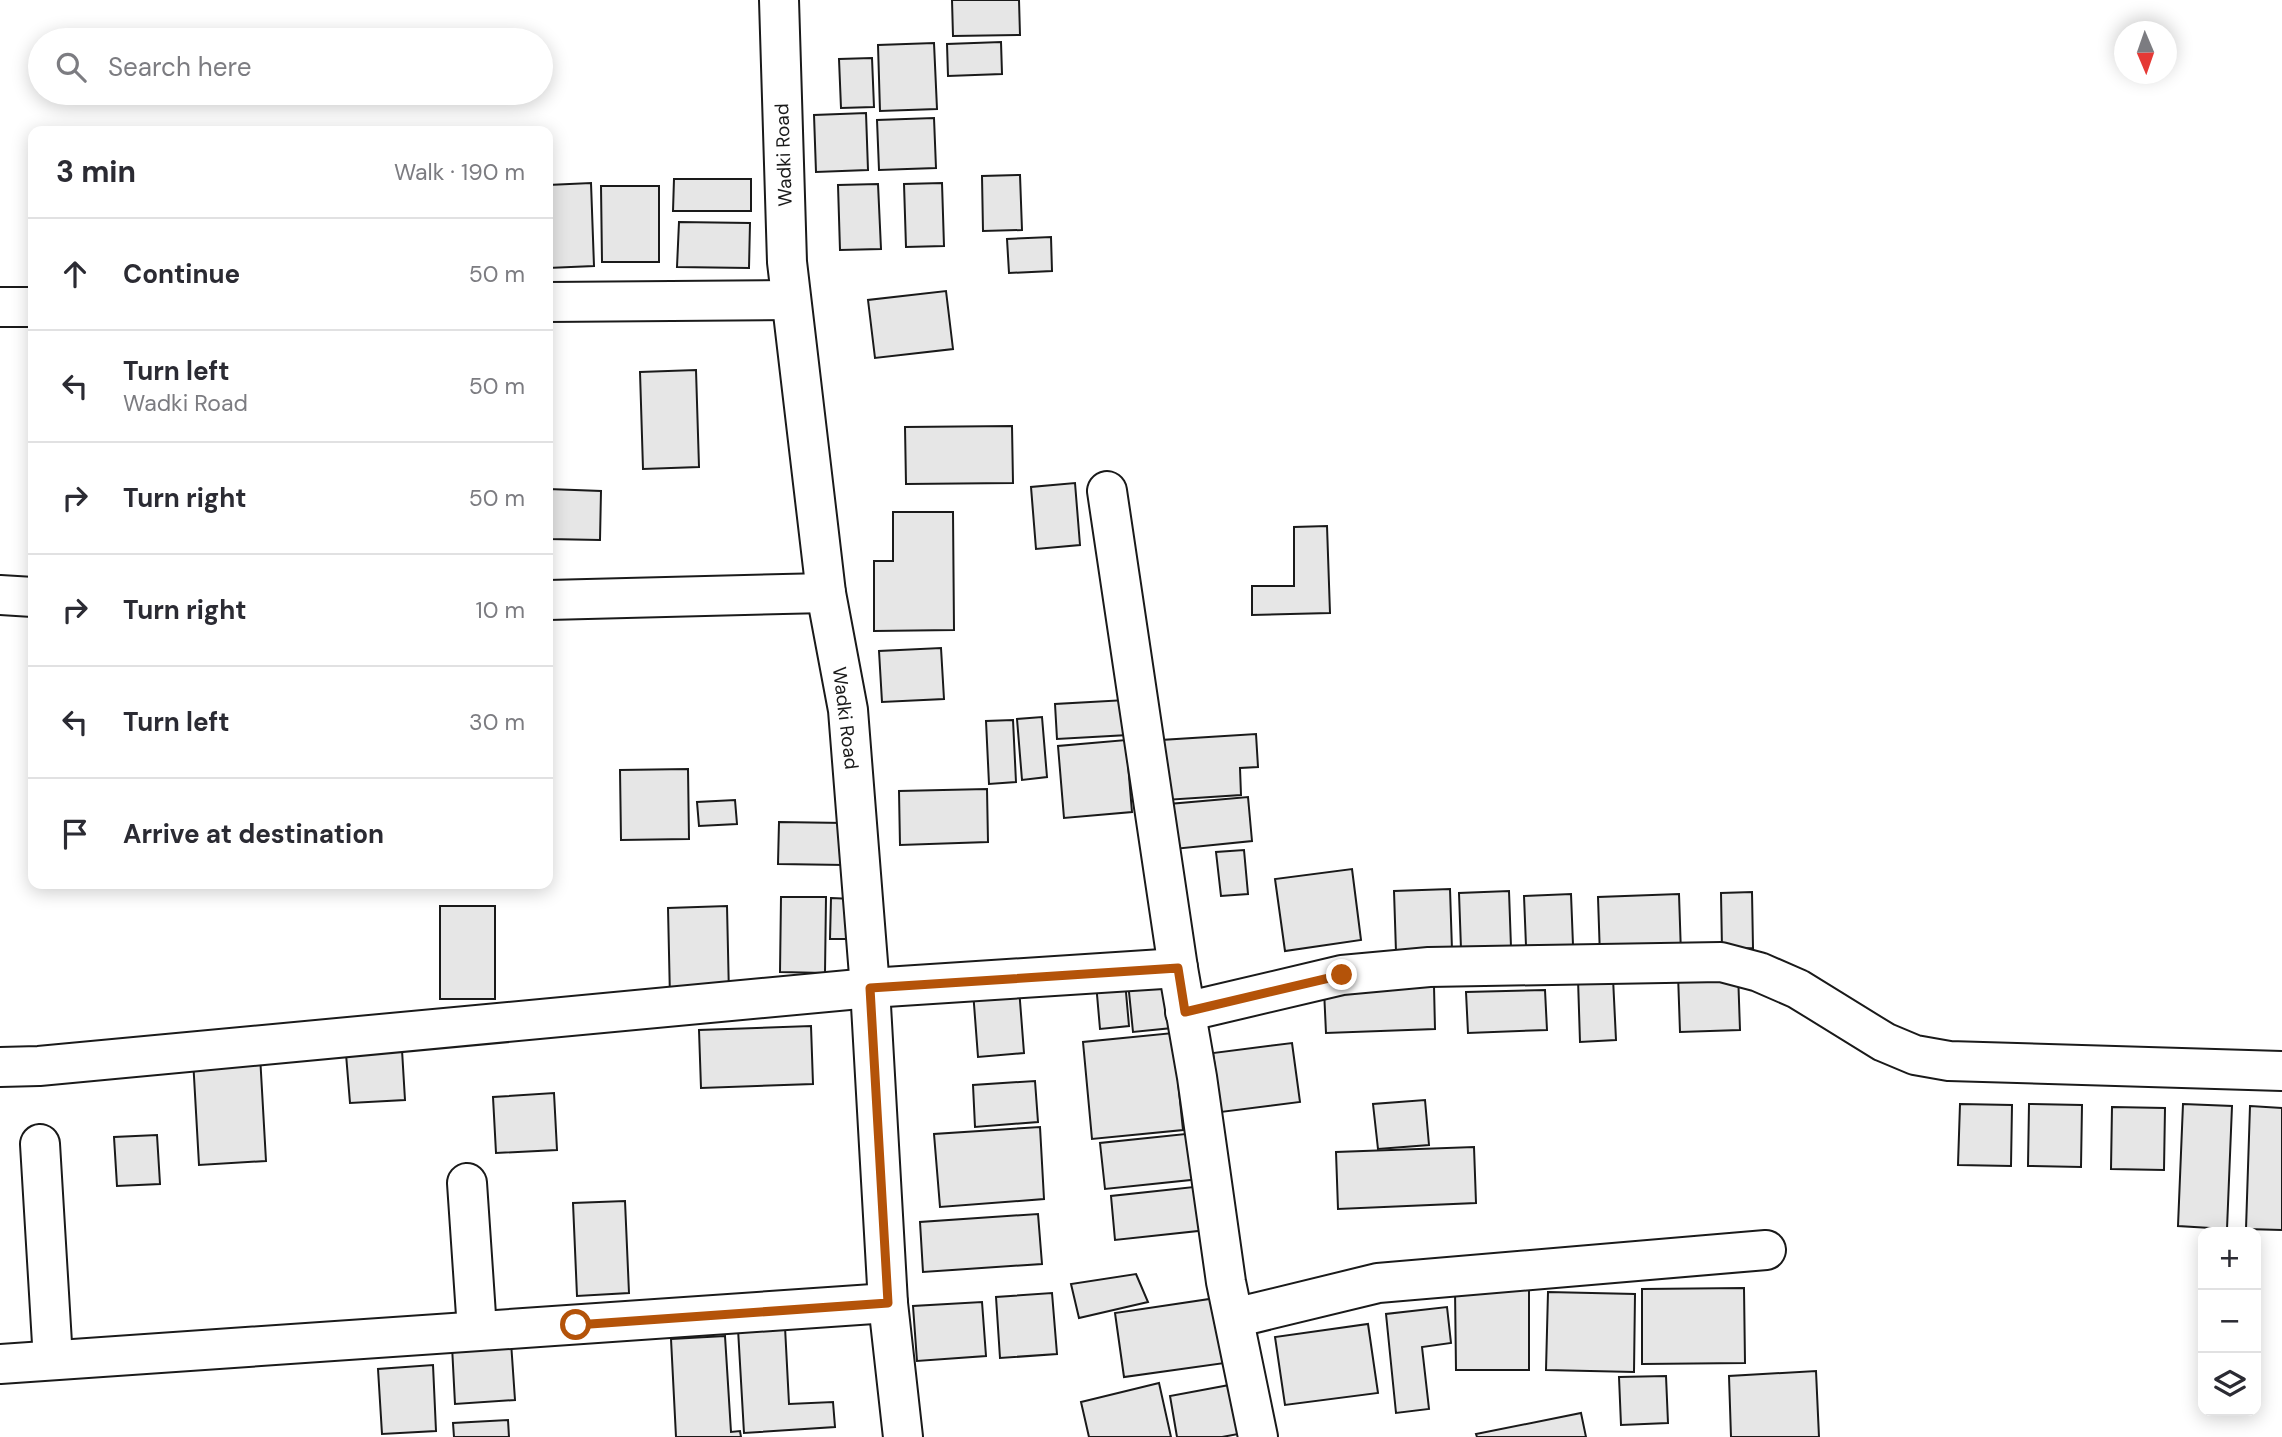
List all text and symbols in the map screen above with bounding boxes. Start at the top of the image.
north arrow [2114,21,2177,84]
search box [28,28,553,105]
icon: search [52,48,90,86]
text: Search here [108,50,251,84]
street label: Wadki Road [769,103,798,207]
text: 3 min [56,152,136,191]
text: Walk · 190 m [394,157,525,187]
icon: ahead [56,255,94,293]
text: Continue [123,257,240,291]
text: 50 m [469,259,525,289]
text: Turn left [123,354,230,388]
icon: left [56,367,94,405]
text: 50 m [469,371,525,401]
text: Wadki Road [123,388,248,418]
icon: right [56,479,94,517]
text: Turn right [123,481,247,515]
text: 50 m [469,483,525,513]
icon: right [56,591,94,629]
text: Turn right [123,593,247,627]
text: 10 m [475,595,525,625]
street label: Wadki Road [827,665,864,771]
icon: left [56,703,94,741]
text: Turn left [123,705,230,739]
text: 30 m [469,707,525,737]
icon: arrive [56,815,94,853]
text: Arrive at destination [123,817,384,851]
route end [1326,959,1357,990]
map controls [2198,1227,2261,1416]
button: + [2198,1227,2261,1290]
button: − [2198,1290,2261,1353]
route start [560,1309,591,1340]
button: layers [2198,1353,2261,1416]

